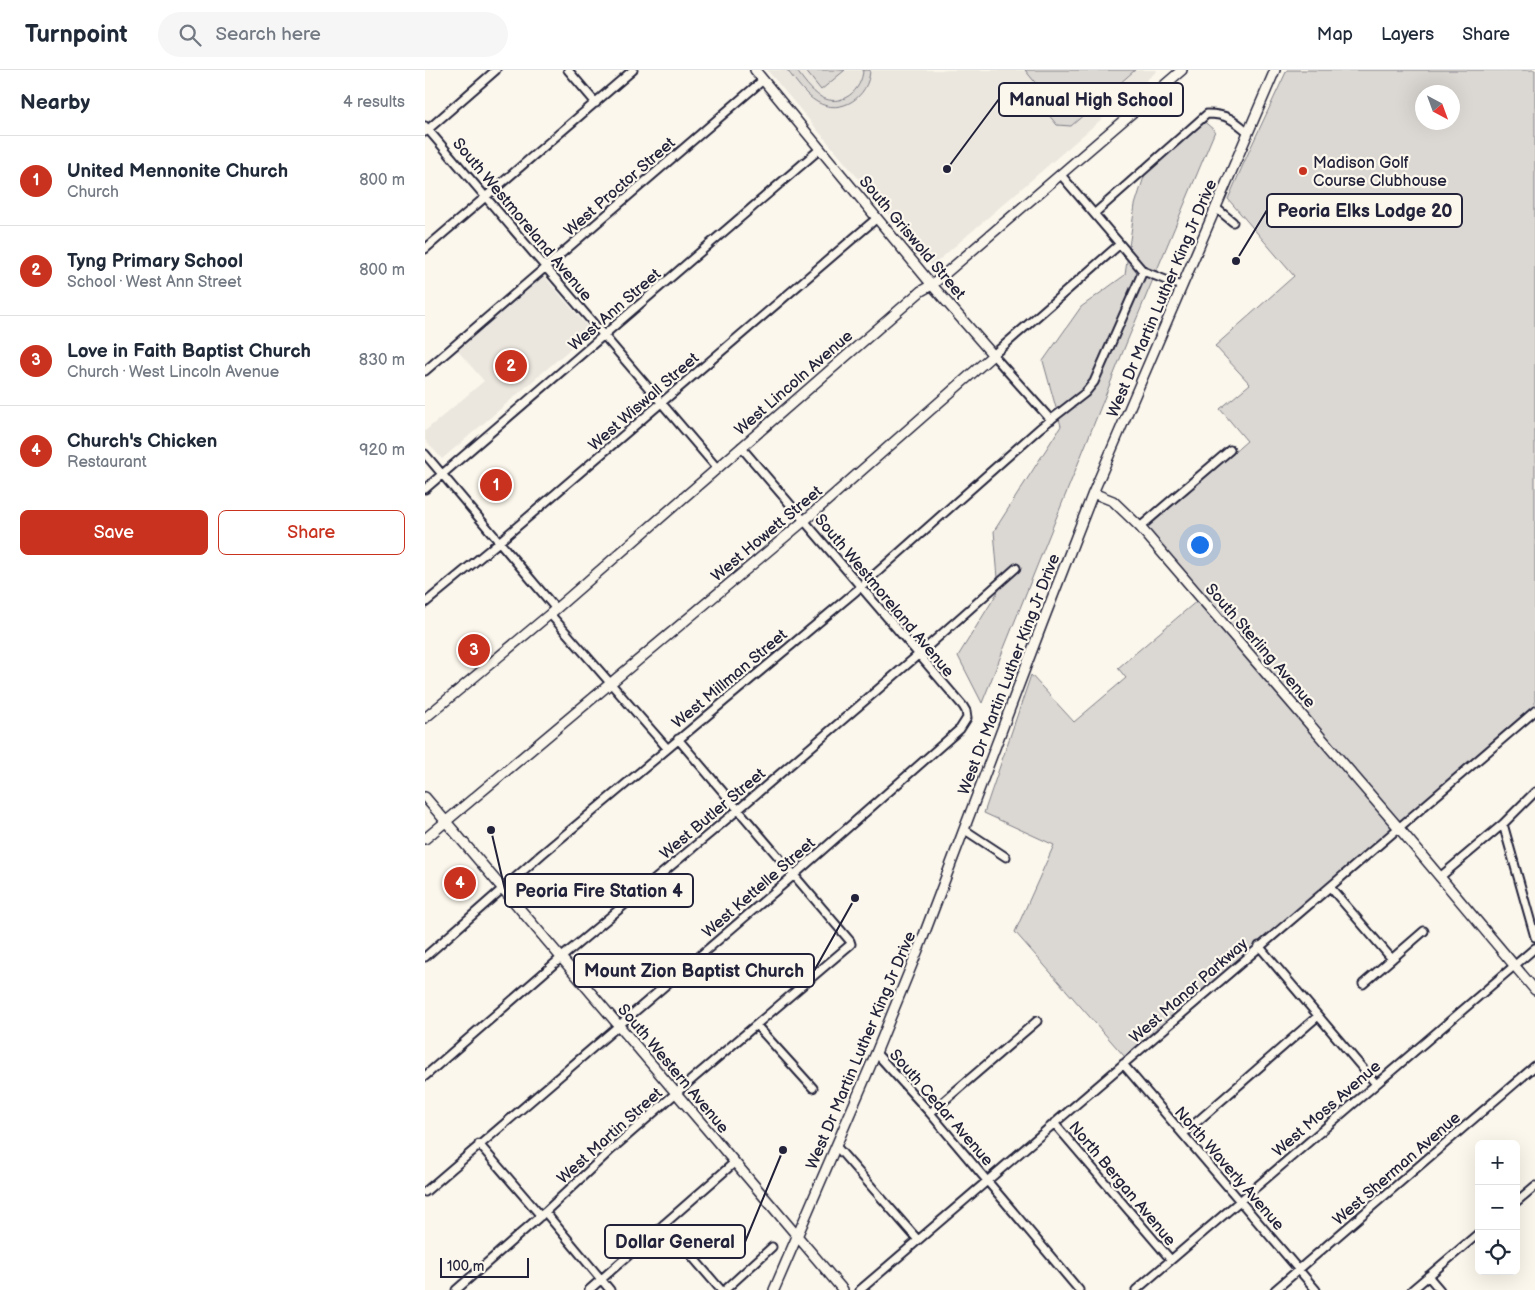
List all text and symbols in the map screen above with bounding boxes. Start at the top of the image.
search box [158,12,508,57]
text: Turnpoint [25,20,128,49]
icon: search [176,21,204,49]
text: Search here [216,23,321,46]
text: Map [1317,24,1353,45]
text: Layers [1381,24,1434,45]
text: Share [1462,24,1510,45]
callout: Manual High School [999,83,1183,116]
north arrow [1415,85,1460,130]
text: Nearby [20,90,90,115]
text: Manual High School [1009,90,1173,111]
text: 4 results [343,93,405,112]
street label: West Proctor Street [561,134,679,240]
street label: South Westmoreland Avenue [448,135,596,306]
place label: Madison Golf Course Clubhouse [1313,154,1447,191]
text: United Mennonite Church [67,160,288,183]
marker: Madison Golf Course Clubhouse [1297,165,1309,177]
text: 1 [33,171,39,190]
text: 800 m [359,171,405,190]
street label: South Griswold Street [855,172,969,304]
street label: West Dr Martin Luther King Jr Drive [1104,176,1221,420]
text: Church [67,183,119,202]
callout: Peoria Elks Lodge 20 [1267,194,1462,227]
text: Peoria Elks Lodge 20 [1277,201,1453,222]
text: Tyng Primary School [67,250,243,273]
text: 2 [31,261,41,280]
text: 800 m [359,261,405,280]
street label: West Ann Street [565,265,665,355]
text: School · West Ann Street [67,273,242,292]
street label: West Lincoln Avenue [731,326,857,440]
text: Love in Faith Baptist Church [67,340,311,363]
pin: 2 [495,347,527,385]
street label: West Wiswall Street [585,349,703,455]
text: 3 [31,351,41,370]
text: 830 m [359,351,405,370]
text: Church · West Lincoln Avenue [67,363,279,382]
text: Church's Chicken [67,430,217,453]
text: 4 [31,441,41,460]
text: 920 m [359,441,405,460]
text: Restaurant [67,453,147,472]
pin: 1 [480,466,512,504]
street label: West Howett Street [708,482,826,586]
button: Save [20,510,208,555]
button: Share [218,510,405,555]
street label: South Westmoreland Avenue [810,511,958,682]
your location [1187,532,1213,558]
street label: West Dr Martin Luther King Jr Drive [955,551,1064,798]
street label: South Sterling Avenue [1201,580,1319,712]
street label: West Millman Street [669,625,791,733]
pin: 3 [458,631,490,669]
street label: West Butler Street [656,764,770,864]
street label: West Kettelle Street [699,834,819,942]
pin: 4 [444,864,476,902]
callout: Peoria Fire Station 4 [505,874,693,907]
text: Peoria Fire Station 4 [515,881,683,902]
street label: West Dr Martin Luther King Jr Drive [803,928,920,1172]
street label: West Manor Parkway [1126,934,1253,1048]
callout: Mount Zion Baptist Church [574,954,814,987]
text: Mount Zion Baptist Church [584,961,804,982]
street label: South Western Avenue [613,1001,733,1138]
street label: South Cedar Avenue [885,1046,997,1171]
street label: West Moss Avenue [1269,1057,1385,1161]
street label: West Martin Street [554,1084,666,1188]
street label: North Waverly Avenue [1170,1103,1288,1235]
street label: West Sherman Avenue [1329,1108,1465,1230]
street label: North Bergan Avenue [1064,1118,1180,1250]
map controls [1475,1140,1520,1275]
button: + [1475,1140,1520,1185]
button: − [1475,1185,1520,1230]
callout: Dollar General [605,1225,745,1258]
button: locate [1475,1230,1520,1275]
text: Dollar General [615,1232,735,1253]
scale bar [440,1255,529,1278]
text: 100 m [447,1258,484,1275]

